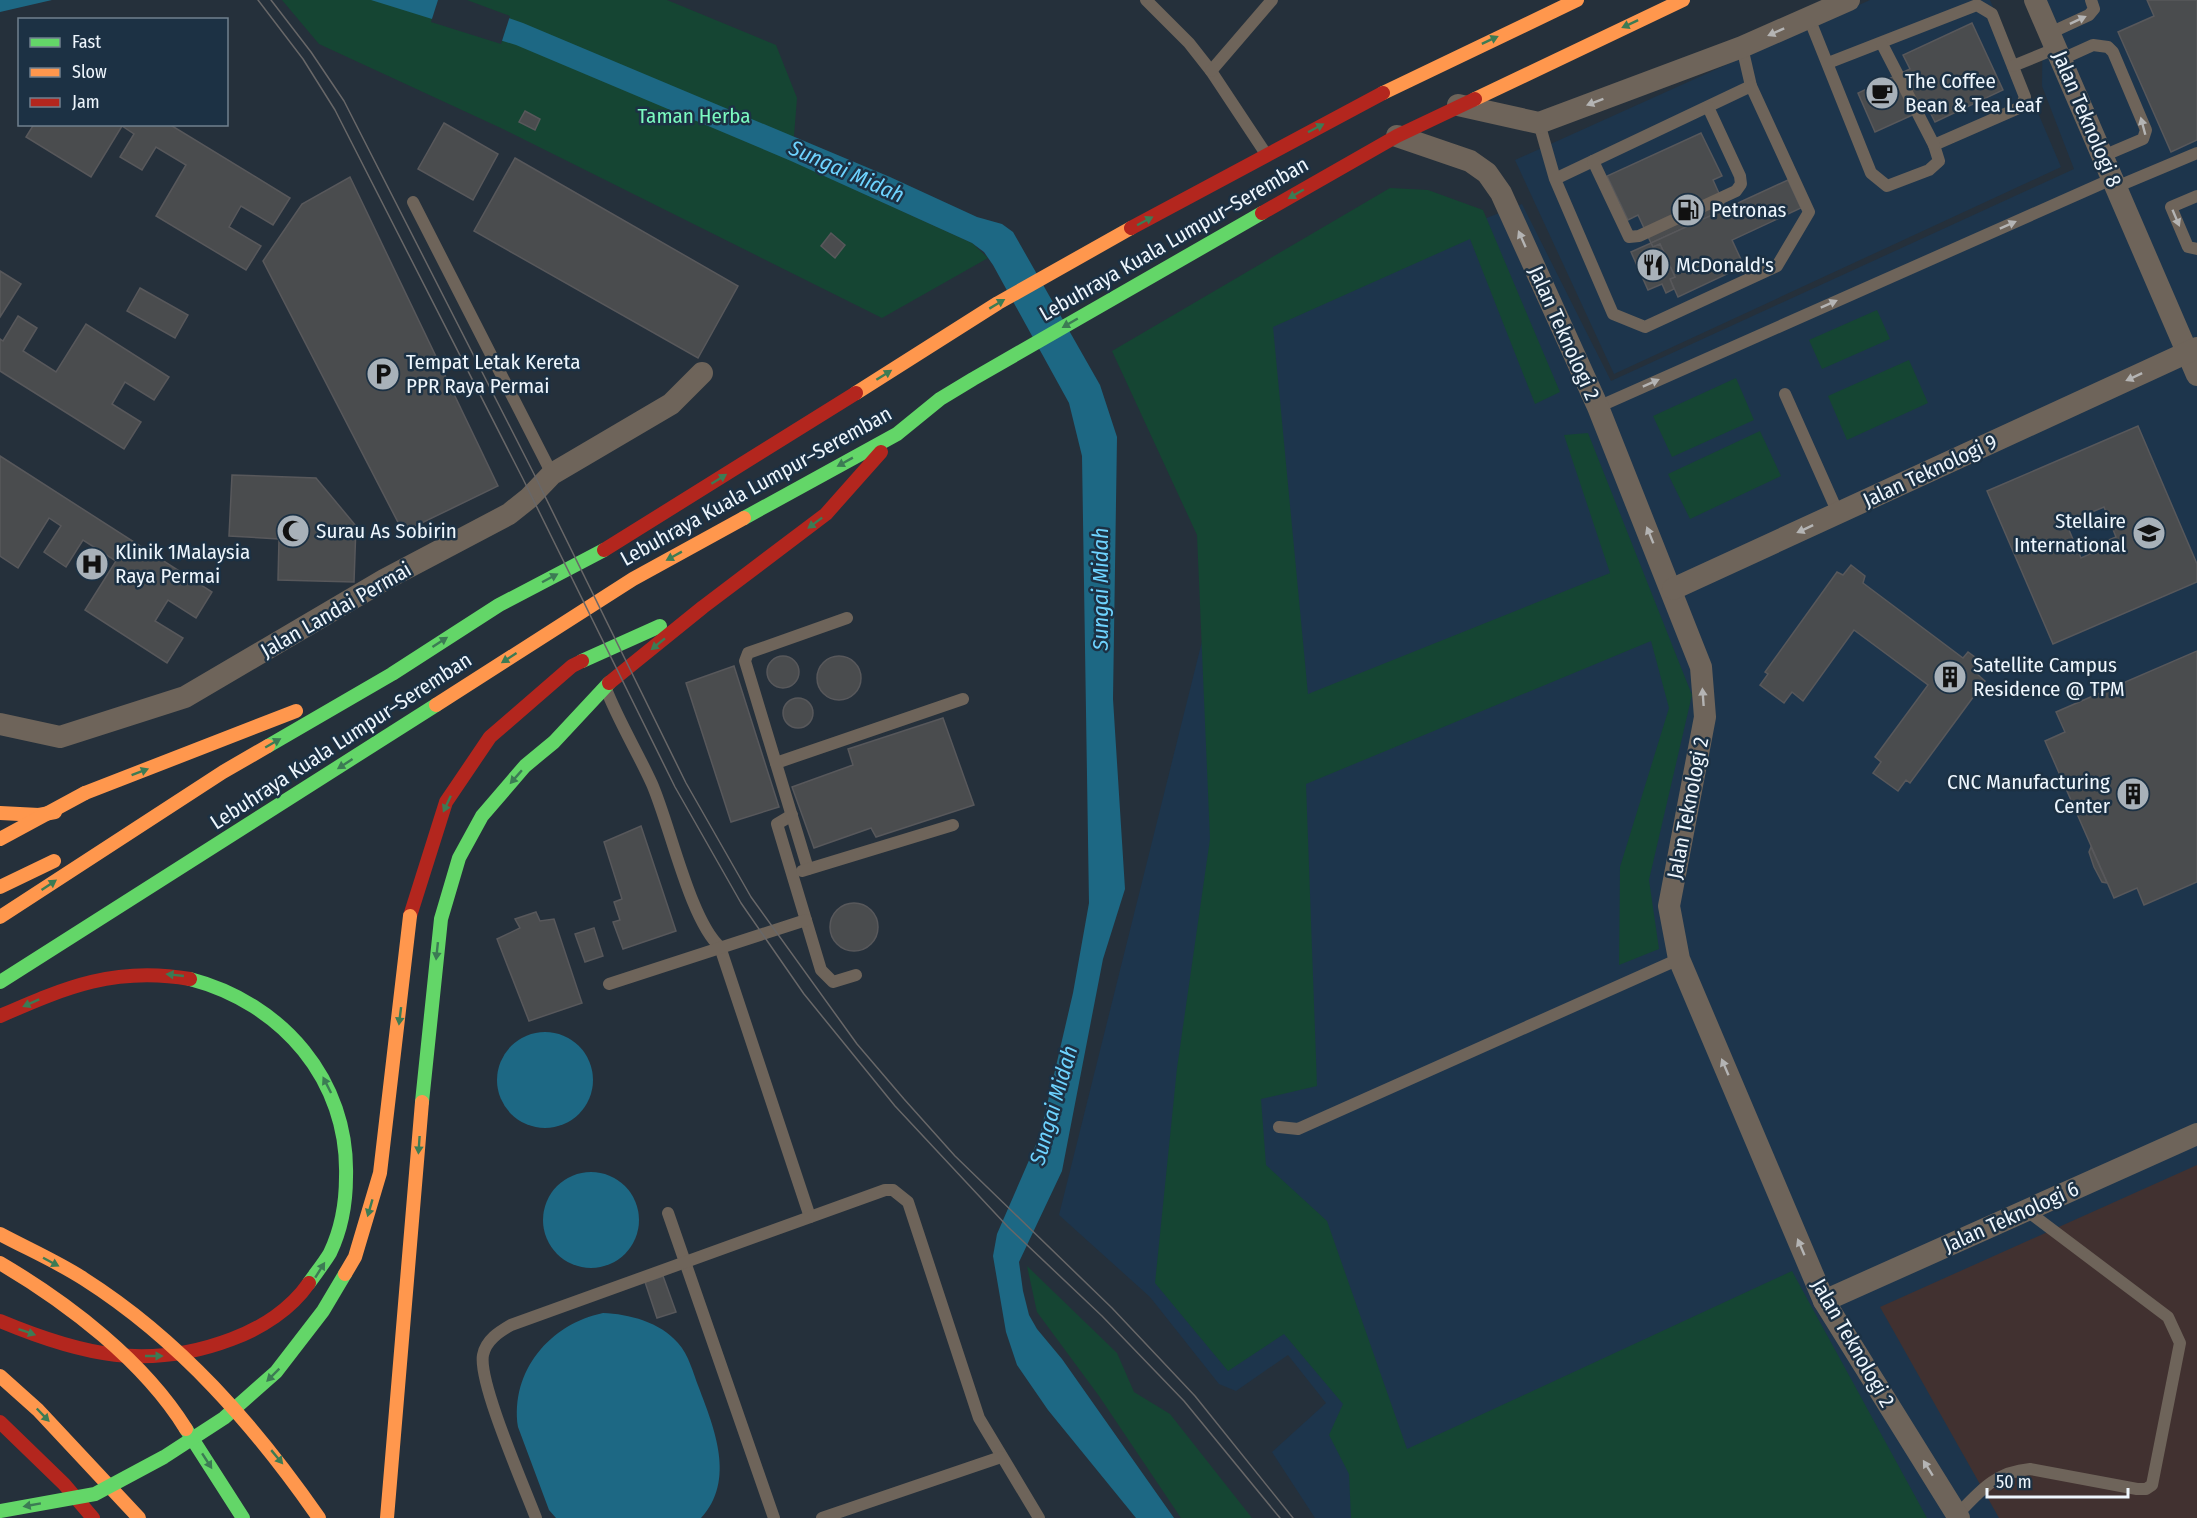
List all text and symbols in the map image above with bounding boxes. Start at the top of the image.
one-way arrow [2069,16,2086,25]
legend [18,18,228,126]
one-way arrow [1621,20,1638,29]
one-way arrow [1767,27,1785,37]
text: Fast [72,31,101,53]
one-way arrow [1482,35,1499,44]
street label: Jalan Teknologi 8 [2047,47,2127,191]
text: Slow [72,61,107,83]
place label: The Coffee Bean & Tea Leaf [1905,68,2043,118]
cafe icon: The Coffee Bean & Tea Leaf [1864,75,1900,111]
text: Jam [72,91,100,113]
one-way arrow [1585,98,1603,108]
park label: Taman Herba [637,103,751,129]
one-way arrow [2138,117,2147,135]
one-way arrow [1308,123,1325,133]
water label: Sungai Midah [784,134,908,209]
street label: Lebuhraya Kuala Lumpur–Seremban [1035,151,1313,327]
one-way arrow [1288,188,1304,199]
fuel station icon: Petronas [1670,192,1706,228]
place label: Petronas [1711,197,1787,223]
one-way arrow [2171,210,2181,228]
one-way arrow [1136,216,1153,226]
one-way arrow [1999,220,2017,230]
one-way arrow [1517,229,1527,247]
restaurant icon: McDonald's [1635,247,1671,283]
place label: McDonald's [1676,252,1774,278]
street label: Jalan Teknologi 2 [1523,262,1605,404]
one-way arrow [989,299,1005,310]
one-way arrow [1821,299,1839,309]
one-way arrow [1062,317,1078,328]
place label: Tempat Letak Kereta PPR Raya Permai [406,349,580,399]
parking icon: Tempat Letak Kereta PPR Raya Permai [365,356,401,392]
one-way arrow [875,369,891,381]
one-way arrow [2126,373,2143,382]
one-way arrow [1643,378,1661,388]
street label: Lebuhraya Kuala Lumpur–Seremban [616,400,896,572]
street label: Jalan Teknologi 9 [1859,429,2001,513]
one-way arrow [836,457,853,467]
one-way arrow [711,474,727,485]
place label: Stellaire International [2014,508,2126,558]
mosque icon: Surau As Sobirin [275,513,311,549]
school or university icon: Stellaire International [2131,515,2167,551]
one-way arrow [807,517,823,529]
place label: Surau As Sobirin [316,518,457,544]
one-way arrow [1796,524,1813,533]
one-way arrow [1645,526,1654,544]
water label: Sungai Midah [1087,528,1114,651]
place label: Klinik 1Malaysia Raya Permai [115,539,250,589]
hospital icon: Klinik 1Malaysia Raya Permai [74,546,110,582]
one-way arrow [666,551,683,561]
street label: Jalan Landai Permai [256,556,416,664]
one-way arrow [542,573,559,582]
one-way arrow [432,636,448,648]
one-way arrow [650,637,666,650]
street label: Lebuhraya Kuala Lumpur–Seremban [205,647,477,835]
place label: Satellite Campus Residence @ TPM [1973,652,2125,702]
one-way arrow [500,653,517,664]
building icon: Satellite Campus Residence @ TPM [1932,659,1968,695]
one-way arrow [1699,688,1708,707]
street label: Jalan Teknologi 2 [1661,735,1715,881]
one-way arrow [265,737,281,748]
one-way arrow [337,758,353,770]
one-way arrow [131,767,149,777]
one-way arrow [510,769,523,784]
place label: CNC Manufacturing Center [1947,769,2111,819]
building icon: CNC Manufacturing Center [2115,776,2151,812]
one-way arrow [442,795,452,813]
one-way arrow [41,880,57,891]
one-way arrow [432,941,442,960]
one-way arrow [165,971,184,980]
one-way arrow [22,998,40,1008]
one-way arrow [396,1007,405,1026]
water label: Sungai Midah [1023,1042,1083,1169]
one-way arrow [1720,1058,1730,1076]
one-way arrow [322,1076,331,1093]
one-way arrow [414,1135,424,1154]
street label: Jalan Teknologi 6 [1939,1176,2083,1258]
one-way arrow [365,1199,374,1217]
one-way arrow [1796,1238,1806,1256]
one-way arrow [43,1257,60,1267]
one-way arrow [315,1262,326,1278]
street label: Jalan Teknologi 2 [1806,1274,1900,1412]
one-way arrow [19,1328,37,1338]
one-way arrow [145,1351,164,1361]
one-way arrow [266,1367,280,1381]
one-way arrow [36,1408,50,1422]
one-way arrow [270,1449,283,1464]
one-way arrow [201,1452,212,1469]
one-way arrow [1923,1460,1934,1476]
scale bar [1987,1461,2128,1499]
text: 50 m [1996,1471,2032,1493]
one-way arrow [22,1501,41,1510]

